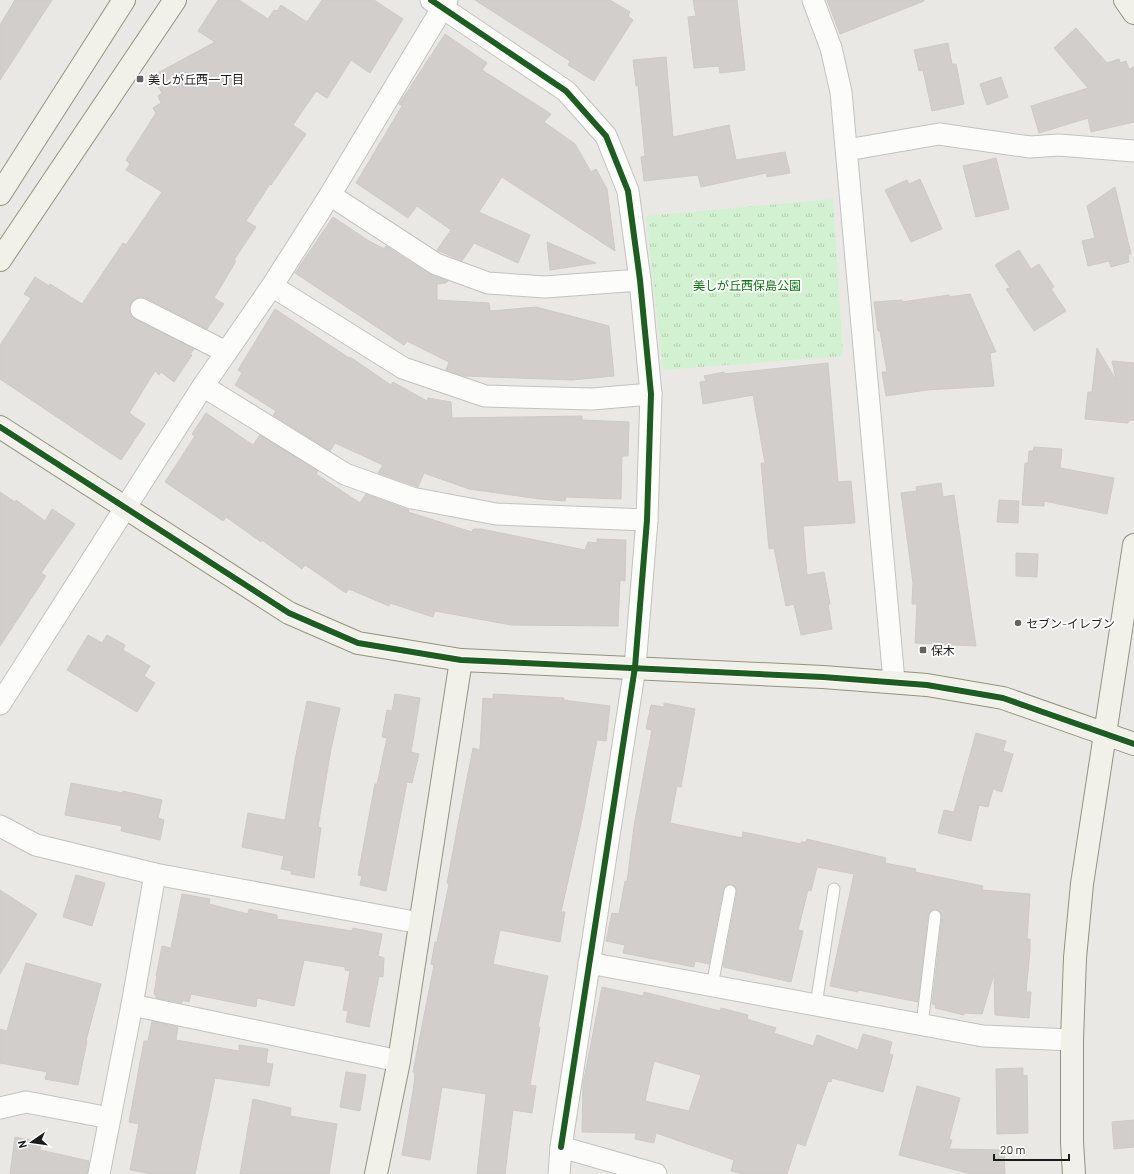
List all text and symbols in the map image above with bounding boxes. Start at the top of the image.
place label: 美しが丘西一丁目 [148,72,244,86]
marker: 美しが丘西一丁目 [135,74,145,84]
park label: 美しが丘西保島公園 [693,278,801,292]
place label: セブン-イレブン [1026,616,1115,630]
marker: セブン-イレブン [1013,618,1023,628]
place label: 保木 [931,643,955,657]
marker: 保木 [918,645,928,655]
north arrow [12,1122,52,1162]
scale bar [994,1136,1069,1162]
text: N [15,1139,29,1149]
text: 20 m [1000,1142,1026,1156]

